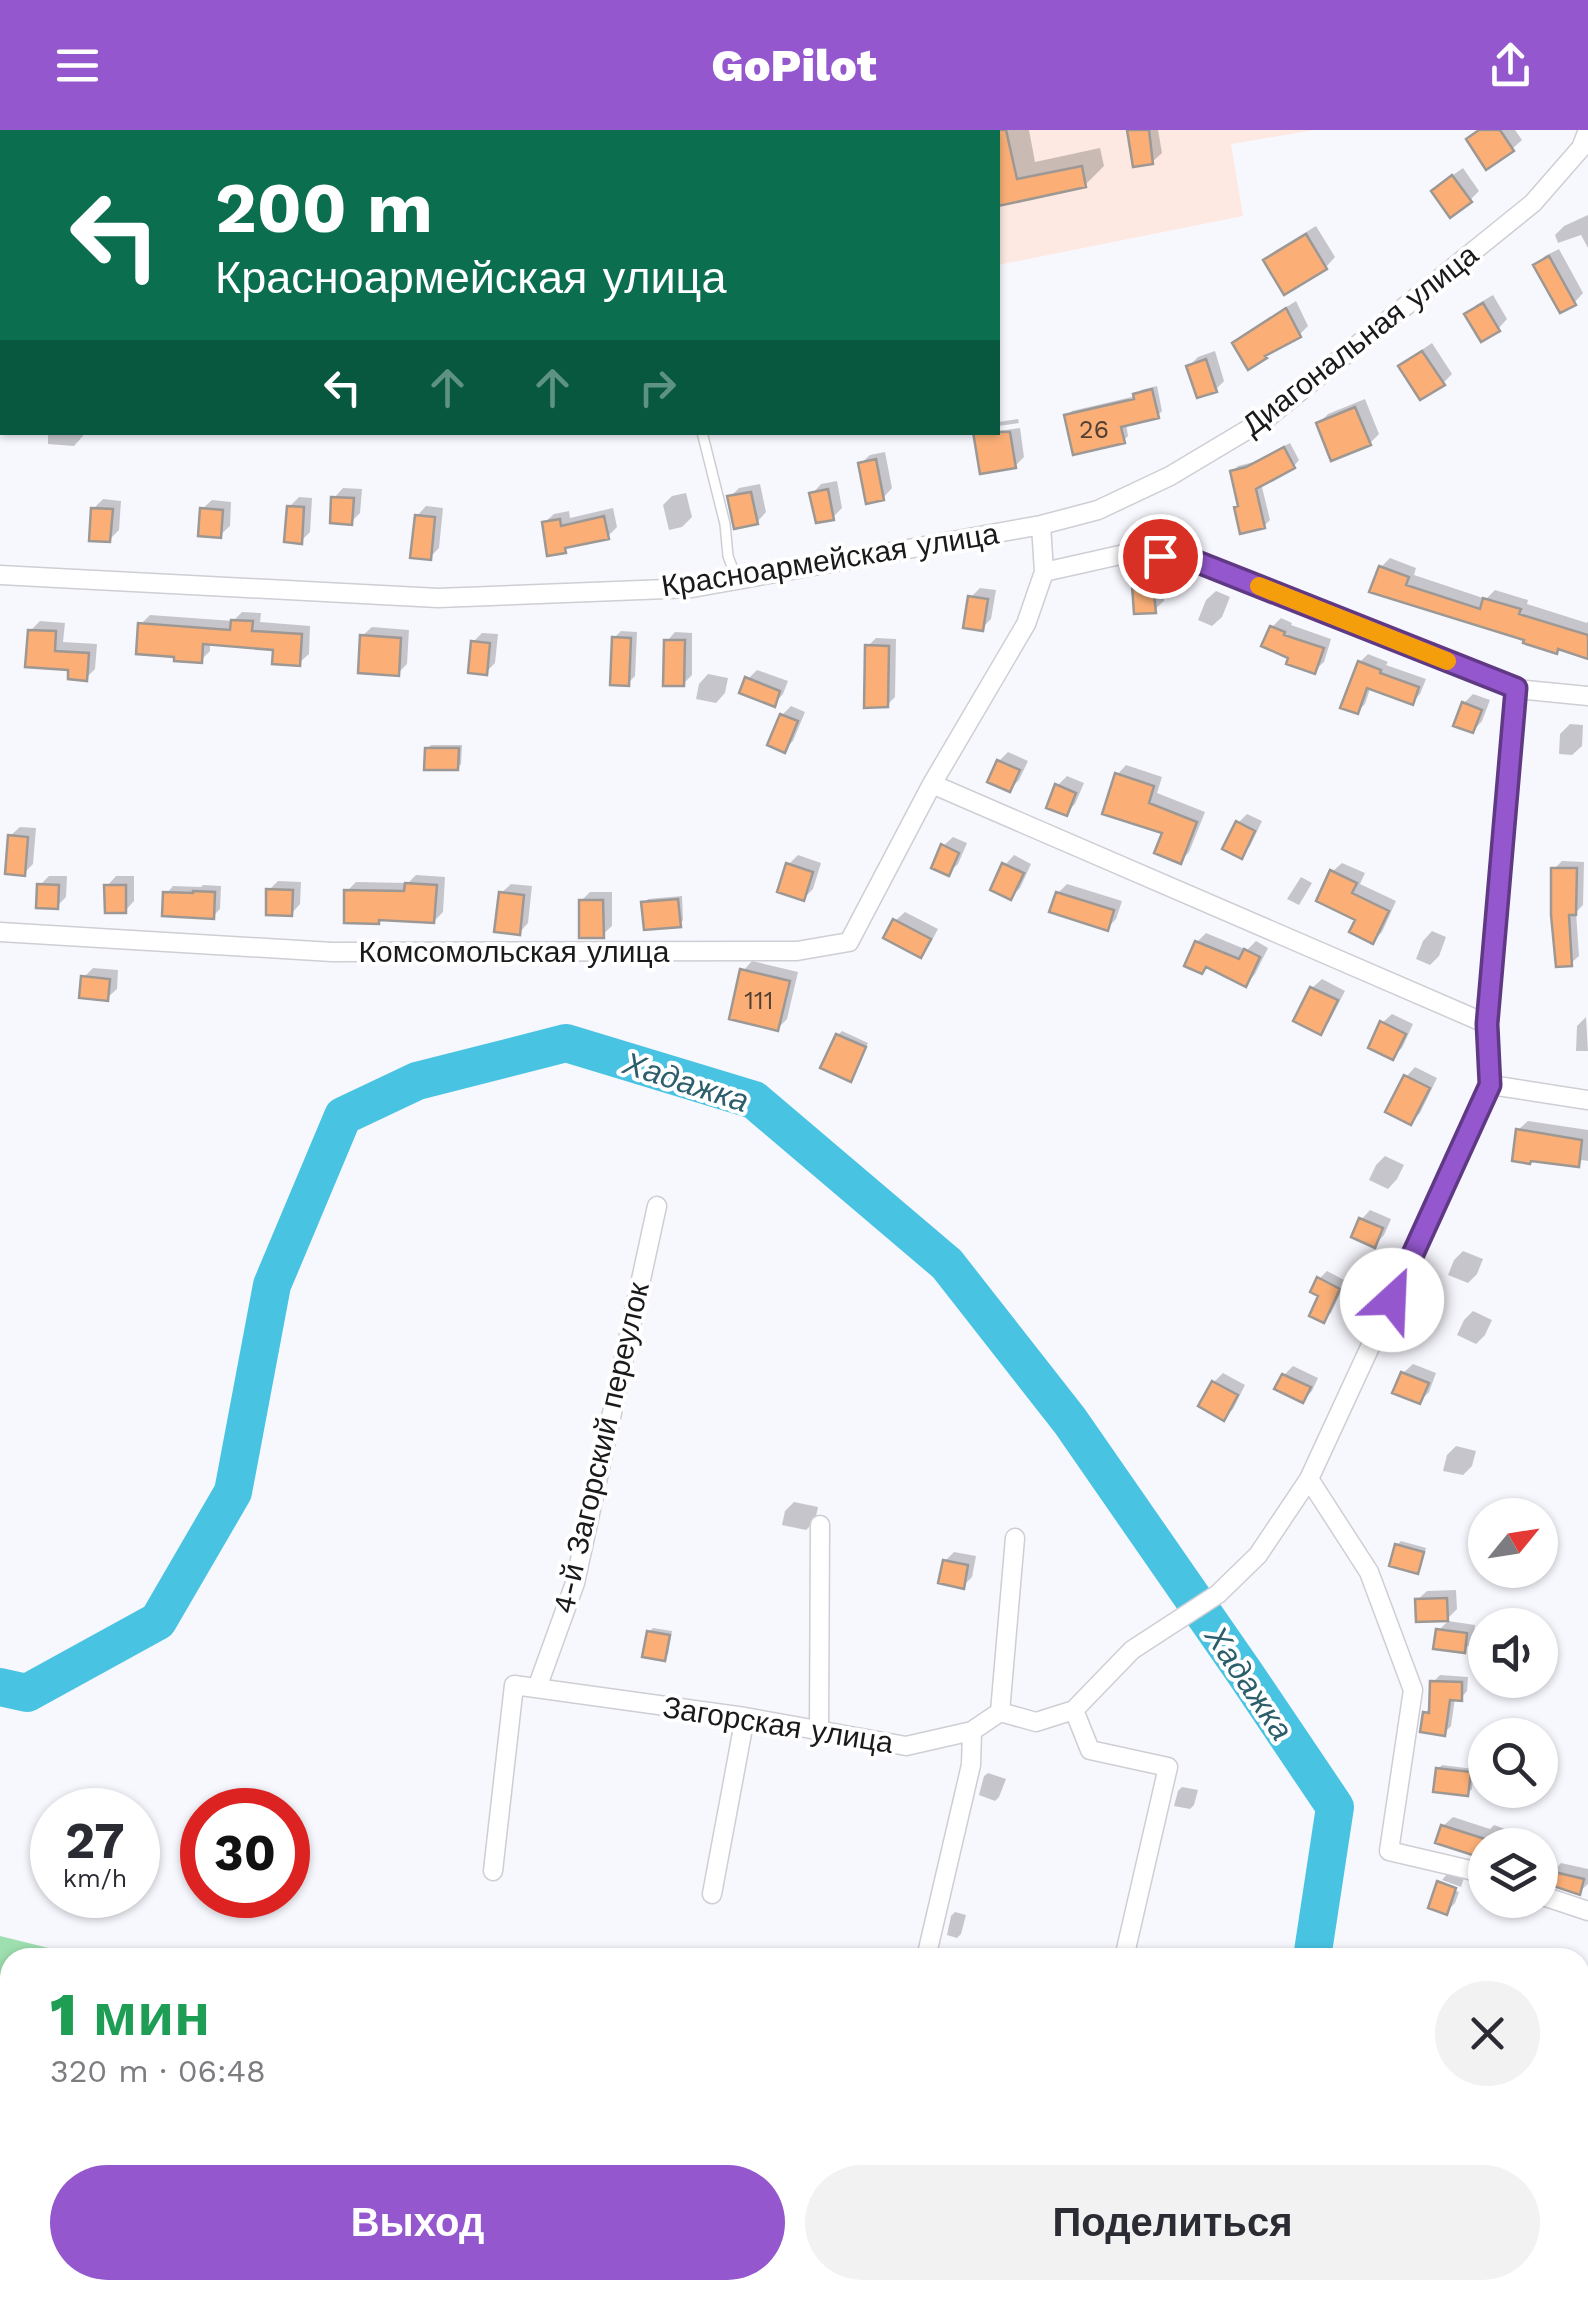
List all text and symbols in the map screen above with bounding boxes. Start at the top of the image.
icon: menu [50,38,105,93]
icon: share [1483,38,1538,93]
text: GoPilot [711,39,877,92]
text: 200 m [215,167,433,249]
icon: left [50,170,180,300]
street label: Диагональная улица [1235,237,1485,442]
text: Красноармейская улица [215,251,726,304]
icon: left [315,360,370,415]
icon: ahead [420,360,475,415]
icon: ahead [525,360,580,415]
icon: right [630,360,685,415]
house number: 26 [1079,415,1109,444]
pin [1118,514,1203,599]
street label: Красноармейская улица [659,516,1001,603]
icon: arrive [1133,529,1188,584]
street label: Комсомольская улица [358,934,670,969]
house number: 111 [744,986,774,1015]
water label: Хадажка [618,1044,753,1120]
position arrow [1340,1248,1444,1352]
street label: 4-й Загорский переулок [545,1278,656,1617]
north arrow [1468,1498,1558,1588]
map controls [1468,1498,1558,1918]
button: sound [1468,1608,1558,1698]
water label: Хадажка [1196,1618,1301,1747]
street label: Загорская улица [660,1689,896,1760]
button: search [1468,1718,1558,1808]
speed limit sign: 30 [180,1788,310,1918]
text: 27 [65,1811,125,1870]
button: layers [1468,1828,1558,1918]
text: km/h [63,1864,127,1893]
text: 1 мин [50,1979,210,2050]
button: close [1435,1981,1540,2086]
text: 320 m · 06:48 [50,2052,266,2090]
button: Выход [50,2165,785,2280]
button: Поделиться [805,2165,1540,2280]

